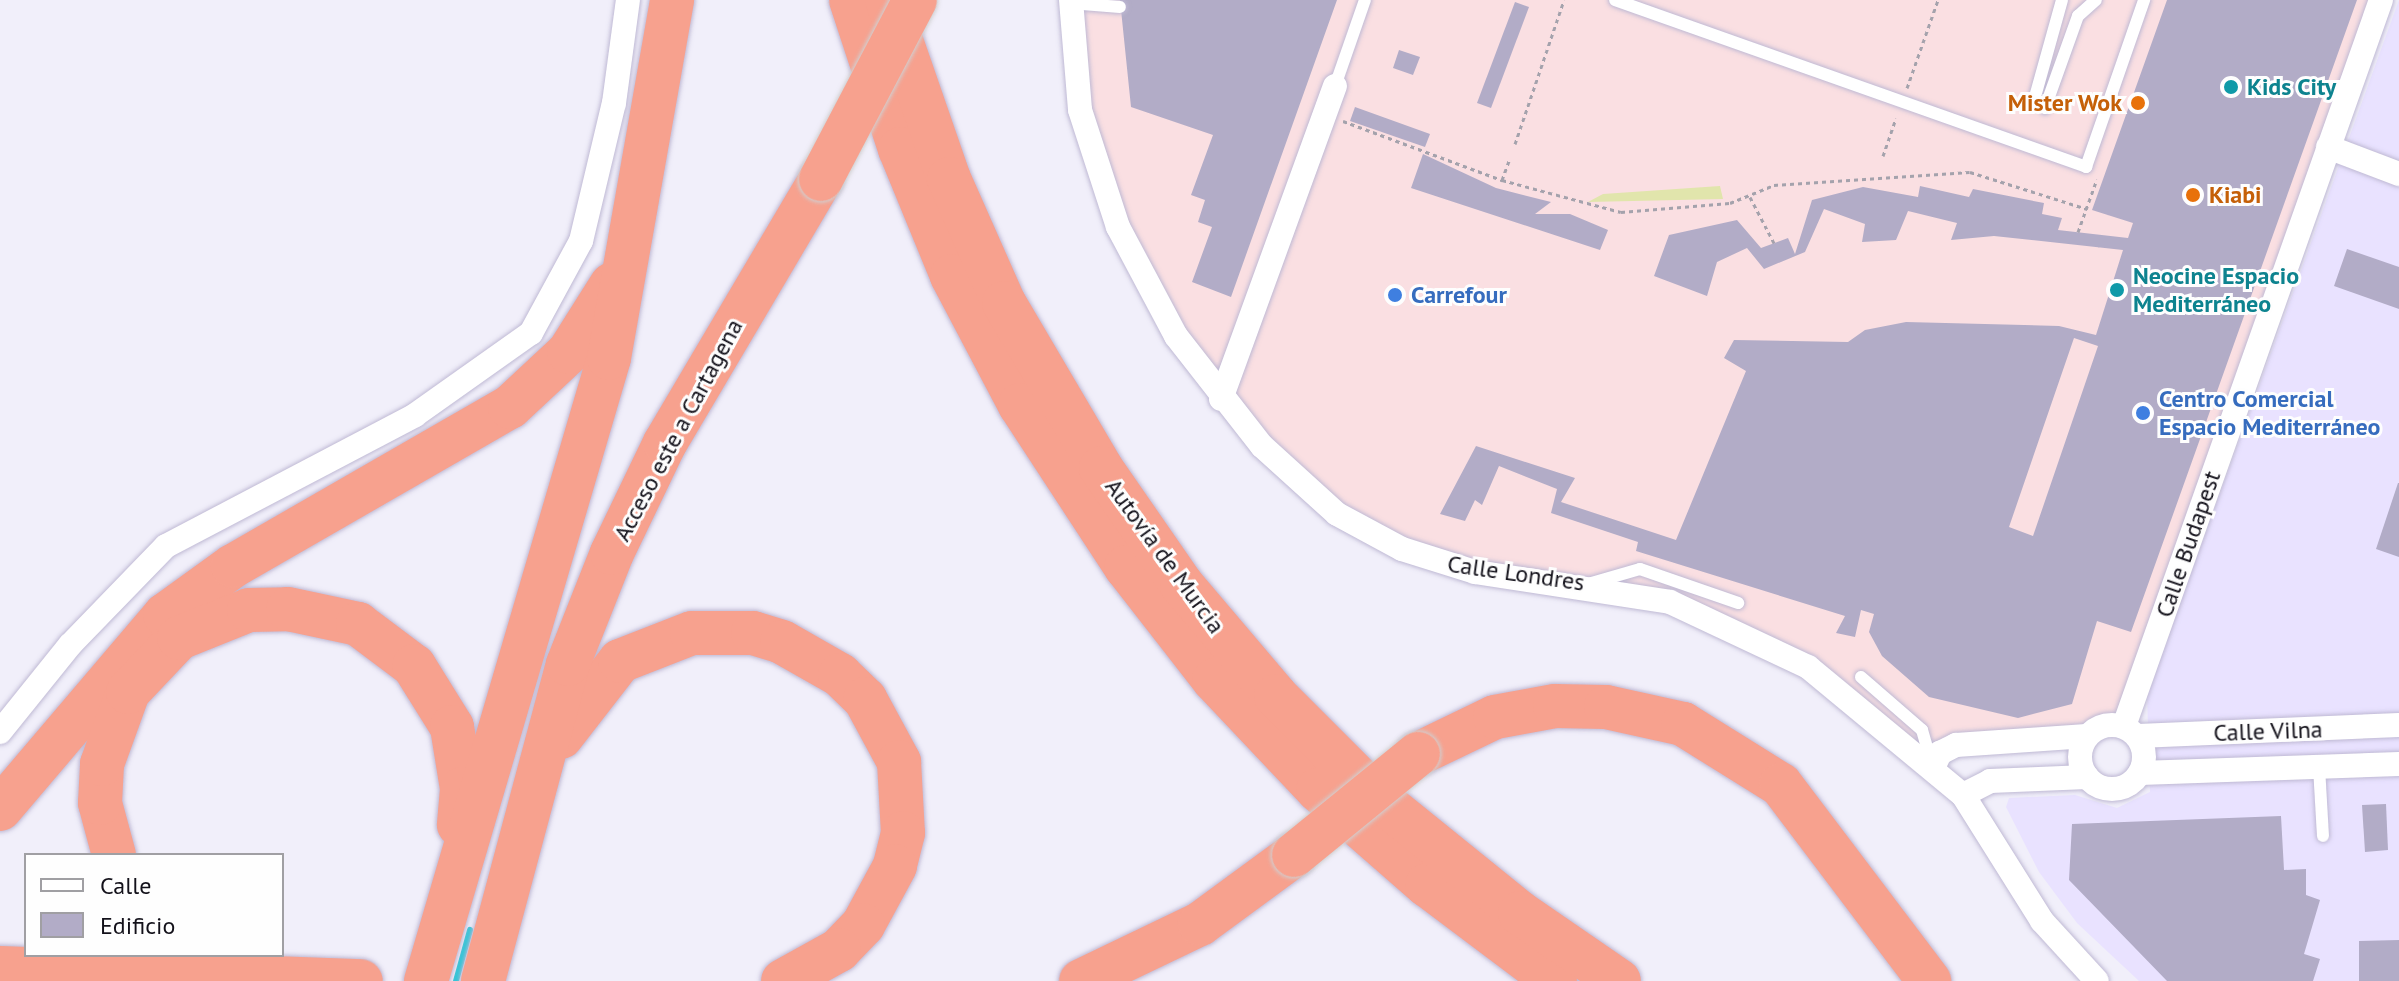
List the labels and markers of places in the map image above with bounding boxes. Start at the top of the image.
place label: Kids City [2247,73,2337,101]
marker: Kids City [2222,78,2240,96]
place label: Mister Wok [2007,89,2122,117]
marker: Mister Wok [2129,94,2147,112]
place label: Kiabi [2209,181,2262,209]
marker: Kiabi [2184,186,2202,204]
place label: Neocine Espacio Mediterráneo [2133,262,2299,318]
place label: Carrefour [1411,281,1507,309]
marker: Neocine Espacio Mediterráneo [2108,281,2126,299]
marker: Carrefour [1386,286,1404,304]
place label: Centro Comercial Espacio Mediterráneo [2159,385,2380,441]
marker: Centro Comercial Espacio Mediterráneo [2134,404,2152,422]

